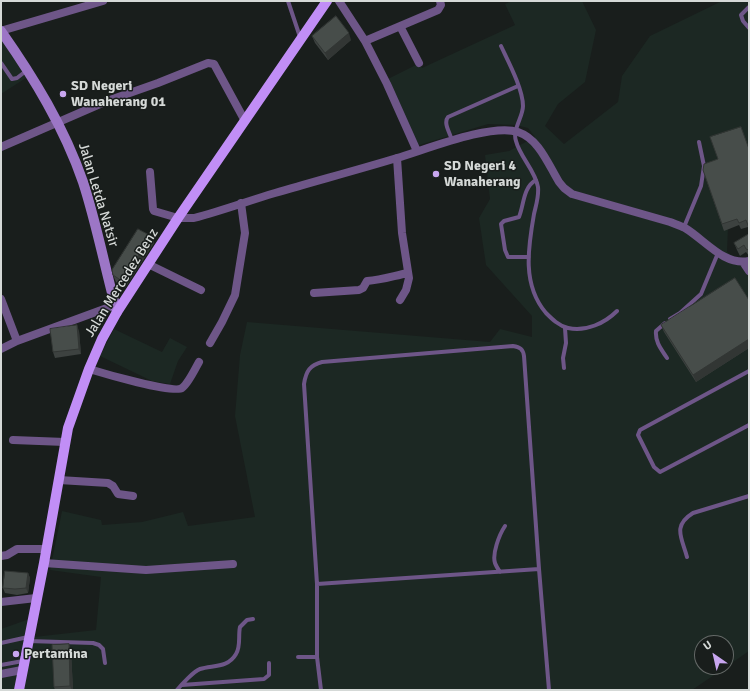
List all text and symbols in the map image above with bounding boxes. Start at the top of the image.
place label: SD Negeri Wanaherang 01 [71,78,166,110]
marker: SD Negeri Wanaherang 01 [58,89,68,99]
street label: Jalan Letda Natsir [74,141,122,249]
place label: SD Negeri 4 Wanaherang [444,158,521,190]
marker: SD Negeri 4 Wanaherang [431,169,441,179]
street label: Jalan Mercedez Benz [82,226,162,340]
north arrow [694,635,734,675]
text: U [701,638,714,653]
place label: Pertamina [24,646,88,662]
marker: Pertamina [11,649,21,659]

